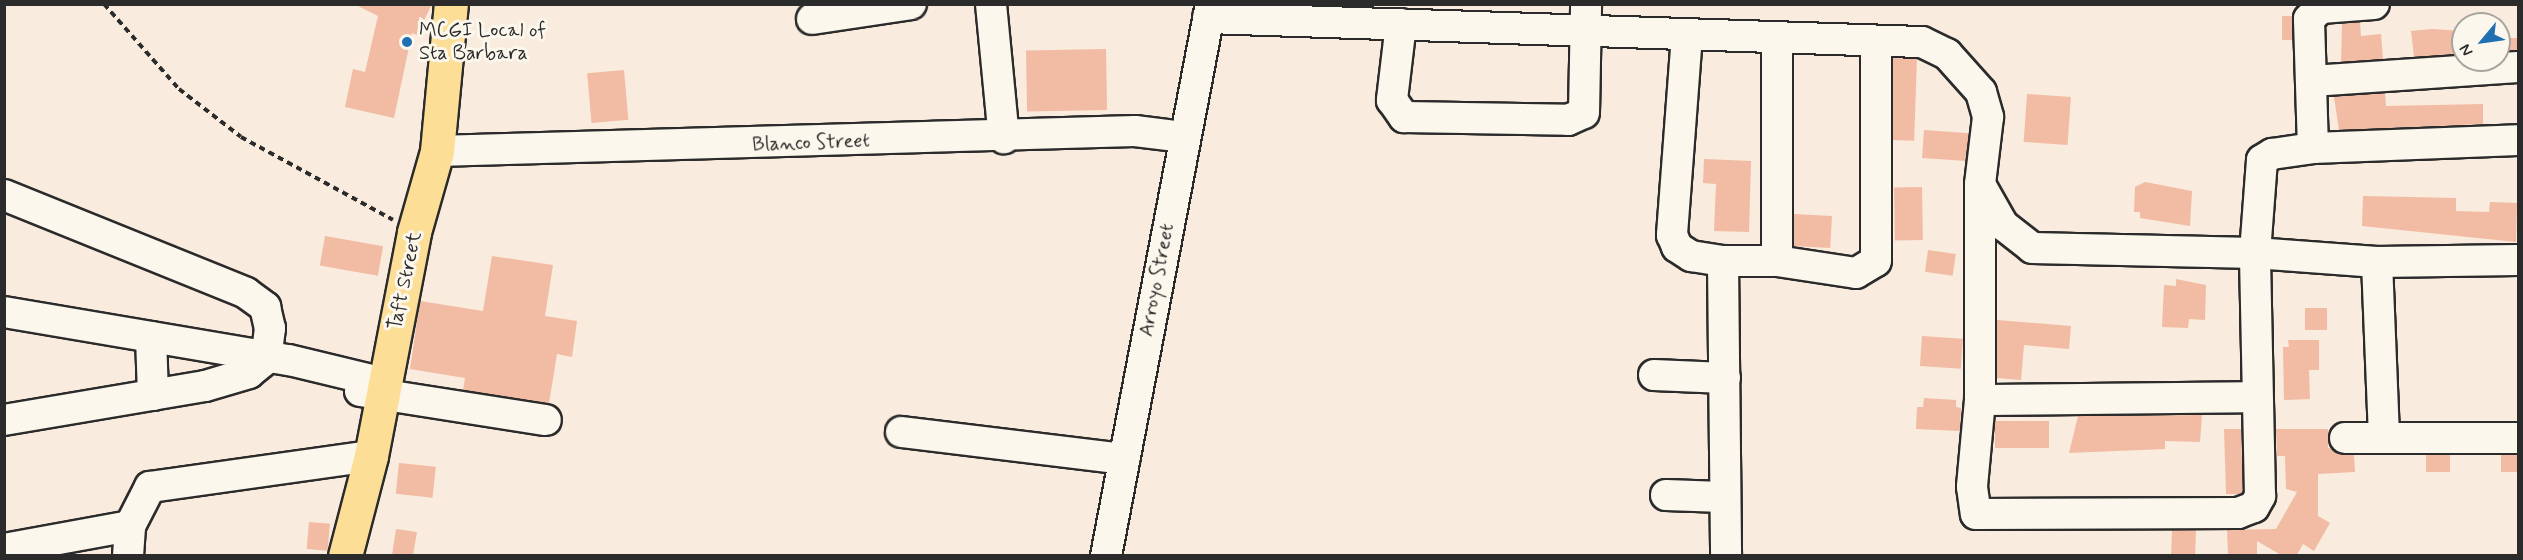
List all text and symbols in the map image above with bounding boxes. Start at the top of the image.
north arrow [2451,12,2511,72]
place label: MCGI Local of Sta Barbara [419,19,544,66]
marker: MCGI Local of Sta Barbara [400,35,414,49]
text: N [2455,40,2478,60]
street label: Blanco Street [750,129,872,157]
street label: Arroyo Street [1134,220,1180,340]
street label: Taft Street [383,230,427,332]

